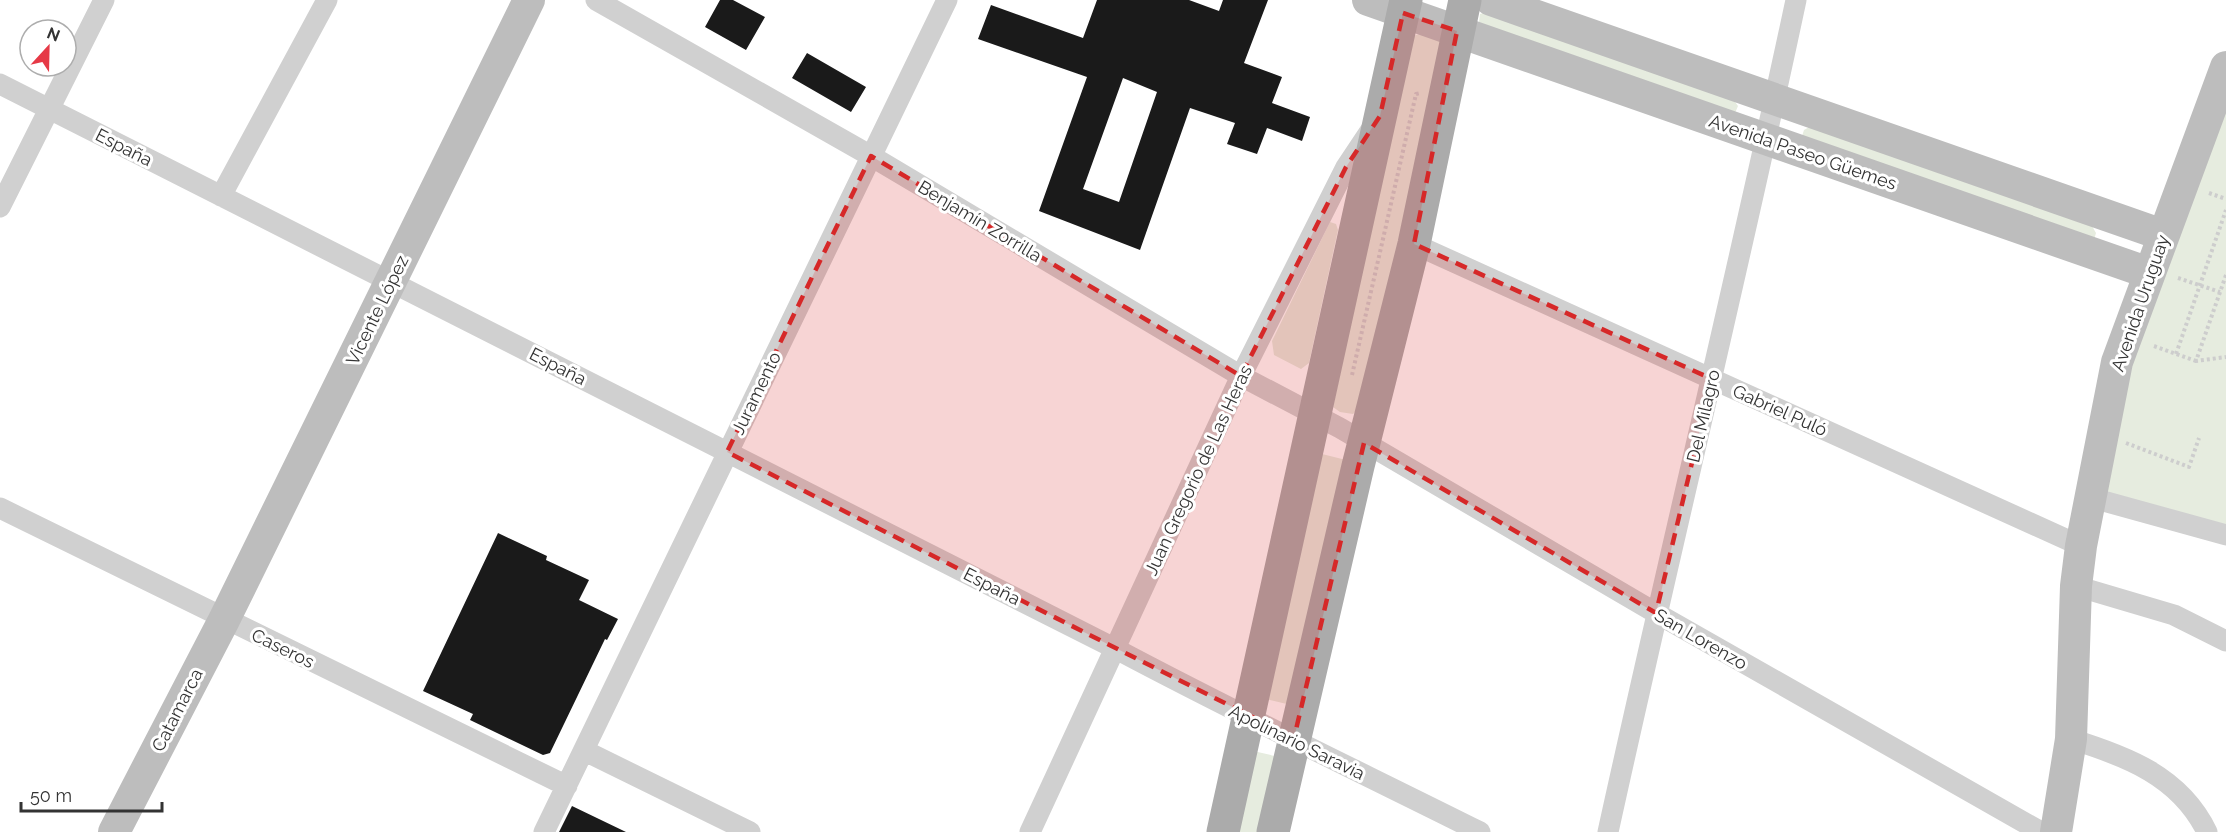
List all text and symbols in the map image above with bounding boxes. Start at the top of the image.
north arrow [18,18,78,78]
text: N [44,23,63,46]
street label: Avenida Paseo Güemes [1707,110,1900,194]
street label: España [92,124,156,170]
street label: Benjamín Zorrilla [914,176,1046,266]
street label: Avenida Uruguay [2107,232,2173,374]
street label: Vicente López [341,252,413,368]
street label: España [526,343,590,389]
street label: Juramento [727,348,785,438]
street label: Juan Gregorio de Las Heras [1140,361,1256,578]
street label: Del Milagro [1682,367,1724,464]
street label: Gabriel Puló [1730,380,1831,440]
street label: España [960,563,1024,609]
street label: San Lorenzo [1651,604,1751,674]
street label: Caseros [248,624,318,672]
street label: Catamarca [147,665,207,755]
street label: Apolinario Saravia [1226,700,1368,784]
scale bar [21,775,162,813]
text: 50 m [30,785,72,806]

